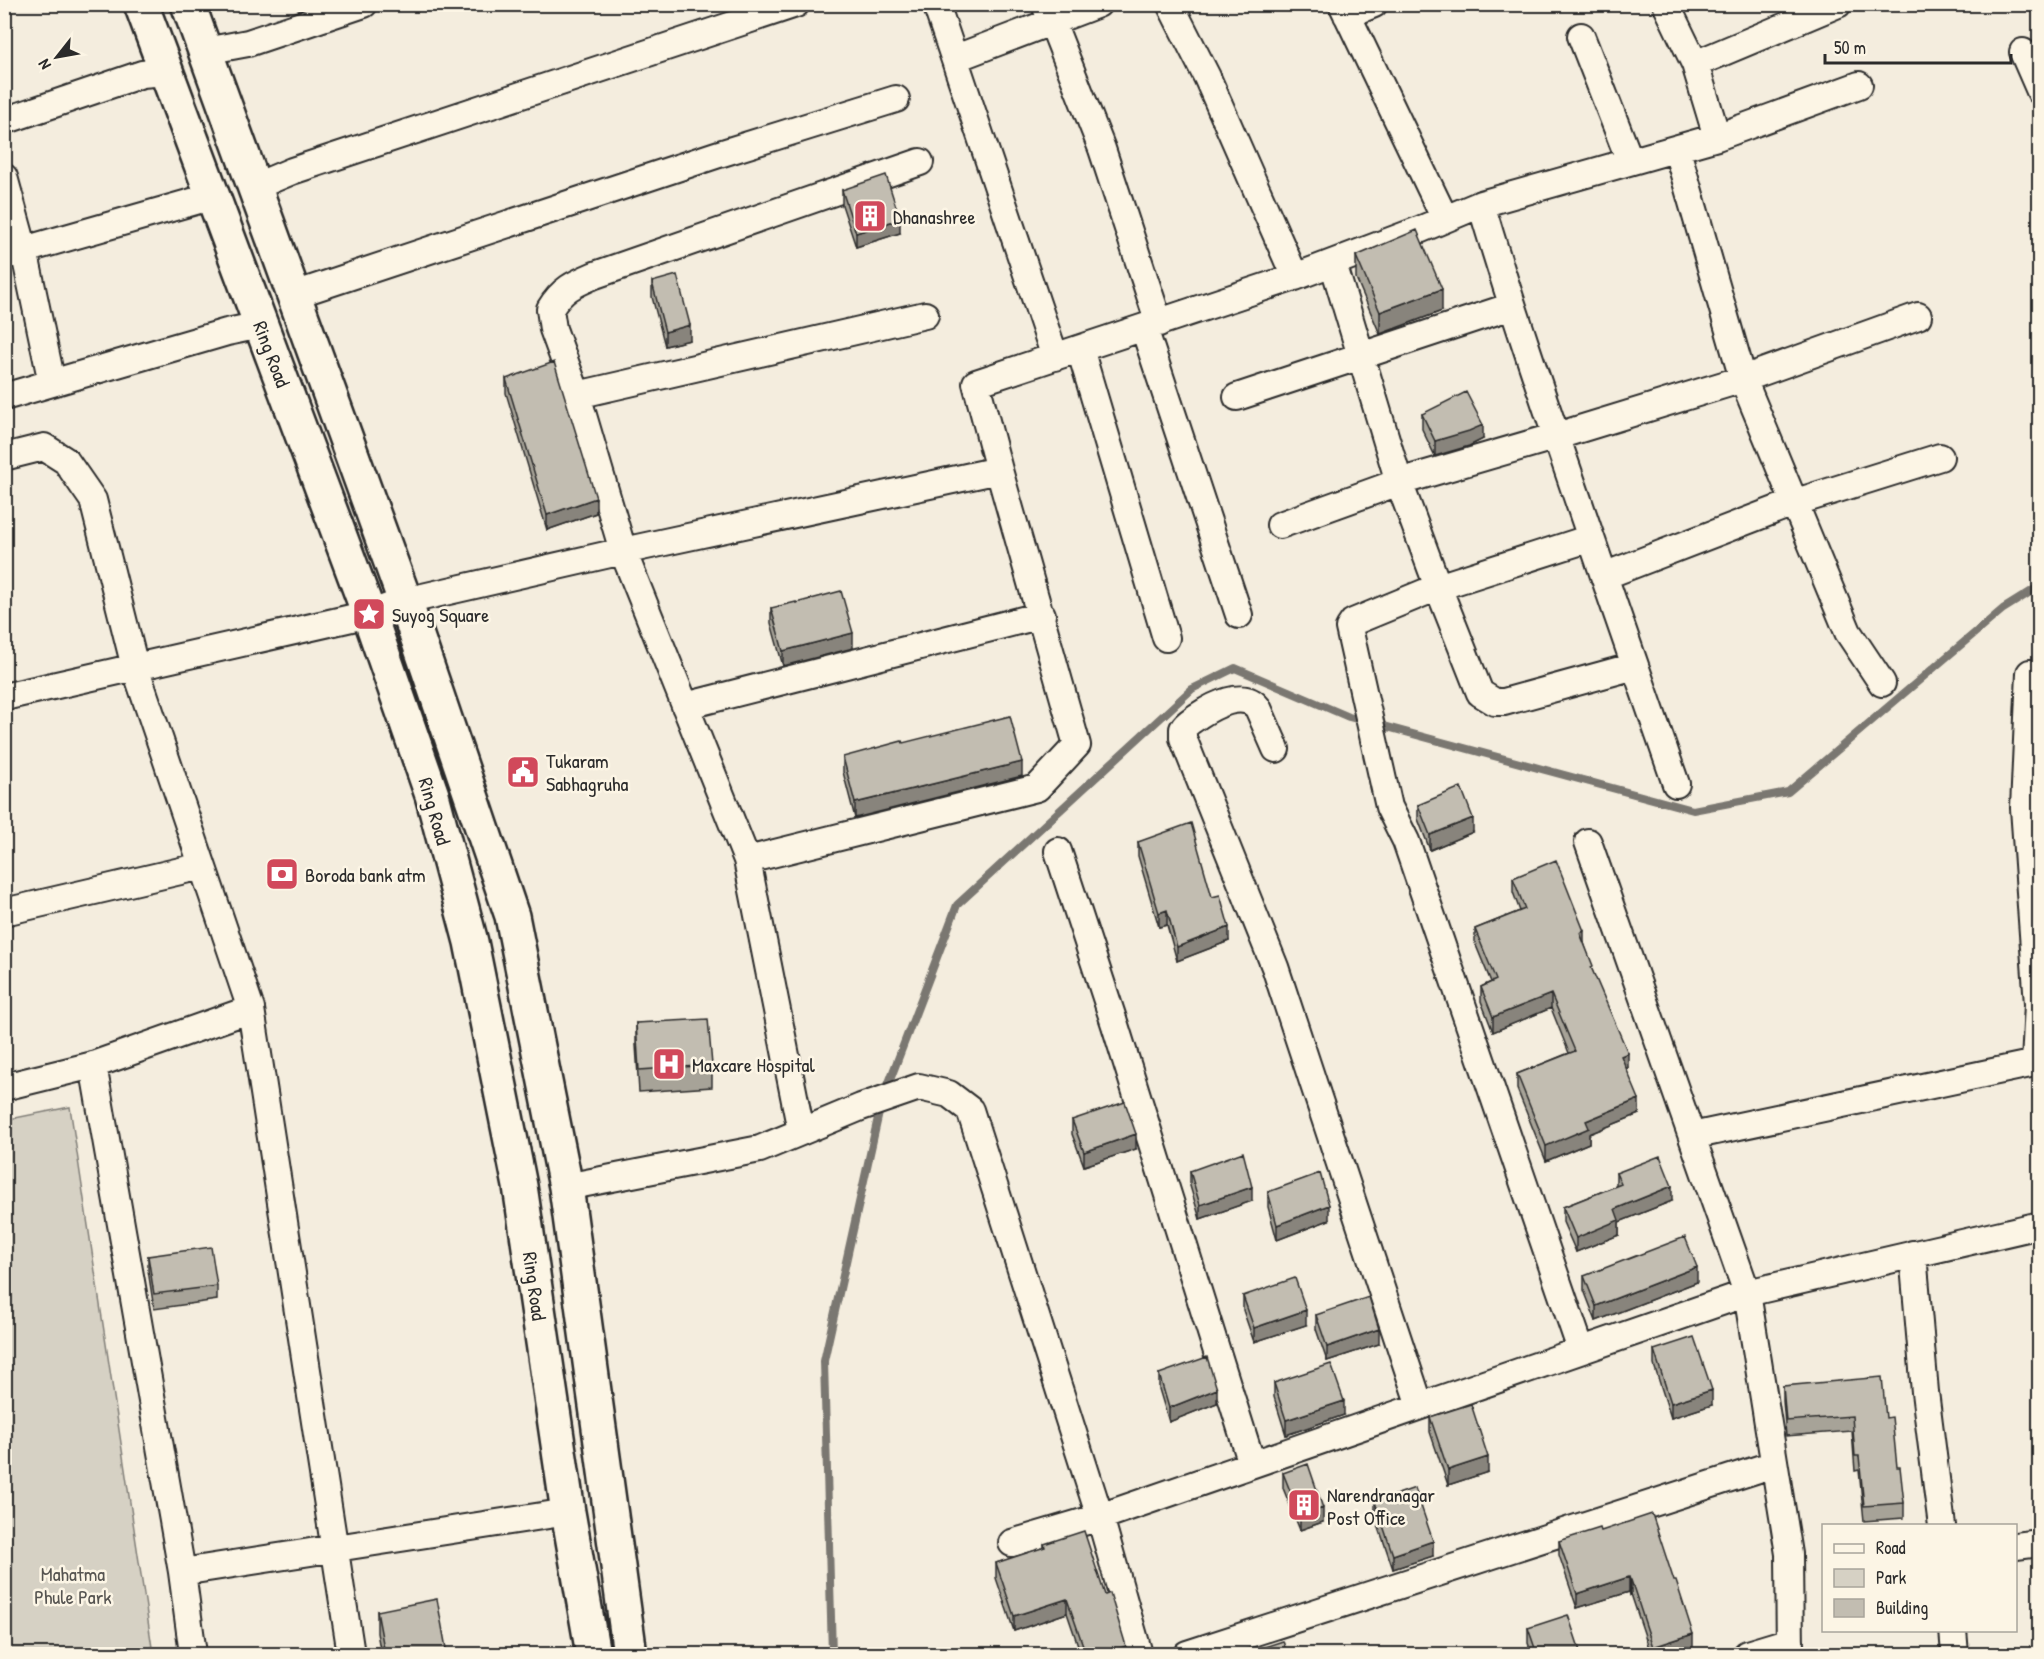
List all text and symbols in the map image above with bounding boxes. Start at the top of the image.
north arrow [27,27,87,87]
scale bar [1825,27,2011,65]
text: 50 m [1834,35,1866,60]
text: N [32,55,56,74]
building icon: Dhanashree [852,198,888,234]
place label: Dhanashree [893,203,975,230]
street label: Ring Road [247,317,297,391]
place icon: Suyog Square [351,596,387,632]
place label: Suyog Square [392,601,489,628]
place label: Tukaram Sabhagruha [546,747,628,797]
public building icon: Tukaram Sabhagruha [505,754,541,790]
street label: Ring Road [413,774,458,848]
bank icon: Boroda bank atm [264,856,300,892]
place label: Boroda bank atm [305,861,426,888]
hospital icon: Maxcare Hospital [651,1046,687,1082]
place label: Maxcare Hospital [692,1051,815,1078]
street label: Ring Road [517,1250,553,1322]
place label: Narendranagar Post Office [1327,1481,1435,1531]
building icon: Narendranagar Post Office [1286,1487,1322,1523]
legend [1822,1524,2017,1632]
text: Road [1876,1535,1906,1560]
park label: Mahatma Phule Park [34,1560,112,1610]
text: Park [1876,1565,1907,1590]
text: Building [1876,1595,1928,1620]

